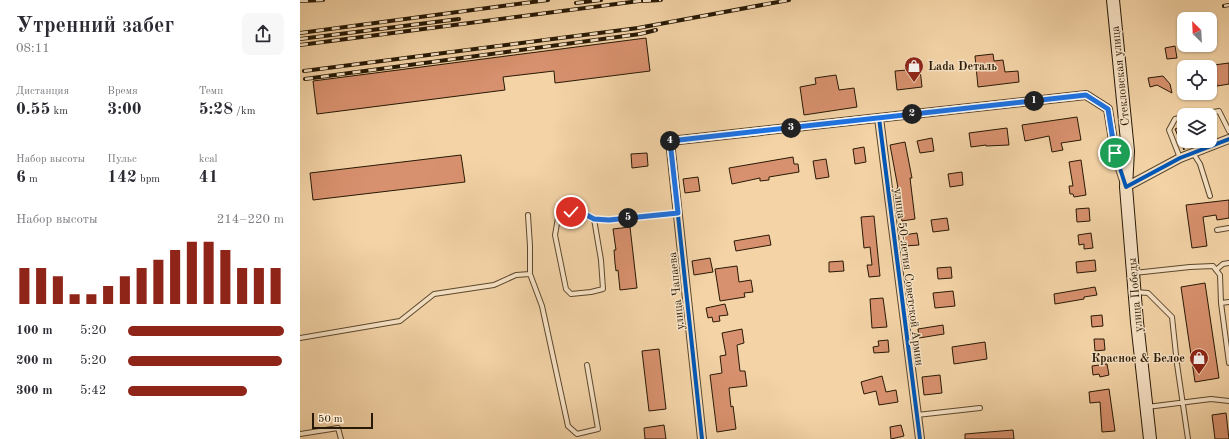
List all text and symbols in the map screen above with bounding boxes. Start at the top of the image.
north arrow [1177,12,1217,52]
map controls [1177,12,1217,148]
button: share [242,13,284,55]
text: Утренний забег [16,15,174,37]
street label: Стекловская улица [1110,25,1132,126]
text: 08:11 [16,42,50,55]
shop icon: Lada Dеталь [903,55,925,83]
button: locate [1177,60,1217,100]
place label: Lada Dеталь [928,61,997,73]
text: Дистанция [16,86,69,97]
text: Время [107,86,138,97]
text: Темп [199,86,223,97]
pin: 1 [1024,91,1044,111]
text: 1 [1031,95,1037,106]
text: 0.55 [16,101,50,118]
text: 3:00 [107,101,142,118]
text: 5:28 [199,101,233,118]
pin: 2 [902,104,922,124]
text: km [50,106,68,117]
text: /km [233,106,255,117]
text: 2 [909,108,915,119]
button: layers [1177,108,1217,148]
pin: 3 [781,118,801,138]
text: 3 [788,122,794,133]
pin: 4 [660,131,680,151]
text: 4 [667,135,673,146]
pin [1098,136,1132,170]
icon: arrive [1104,142,1126,164]
text: Набор высоты [16,154,85,165]
text: Пульс [107,154,137,165]
text: kcal [199,154,218,165]
text: 6 [16,169,26,186]
text: 142 [107,169,137,186]
text: 41 [199,169,218,186]
text: m [26,174,38,185]
text: bpm [137,174,160,185]
street label: улица 50-летия Советской Армии [891,187,926,367]
pin [554,195,588,229]
icon: check [560,201,582,223]
pin: 5 [618,208,638,228]
text: 5 [625,212,631,223]
text: Набор высоты [16,213,98,226]
text: 214–220 m [217,213,284,226]
street label: улица Чапаева [667,251,687,331]
street label: улица Победы [1127,257,1145,333]
text: 100 m [16,324,53,337]
text: 5:20 [80,324,106,337]
shop icon: Красное & Белое [1188,347,1210,375]
place label: Красное & Белое [1091,353,1185,365]
text: 200 m [16,354,53,367]
text: 5:20 [80,354,106,367]
text: 300 m [16,384,53,397]
text: 5:42 [80,384,106,397]
scale bar [312,411,373,430]
text: 50 m [318,414,343,425]

